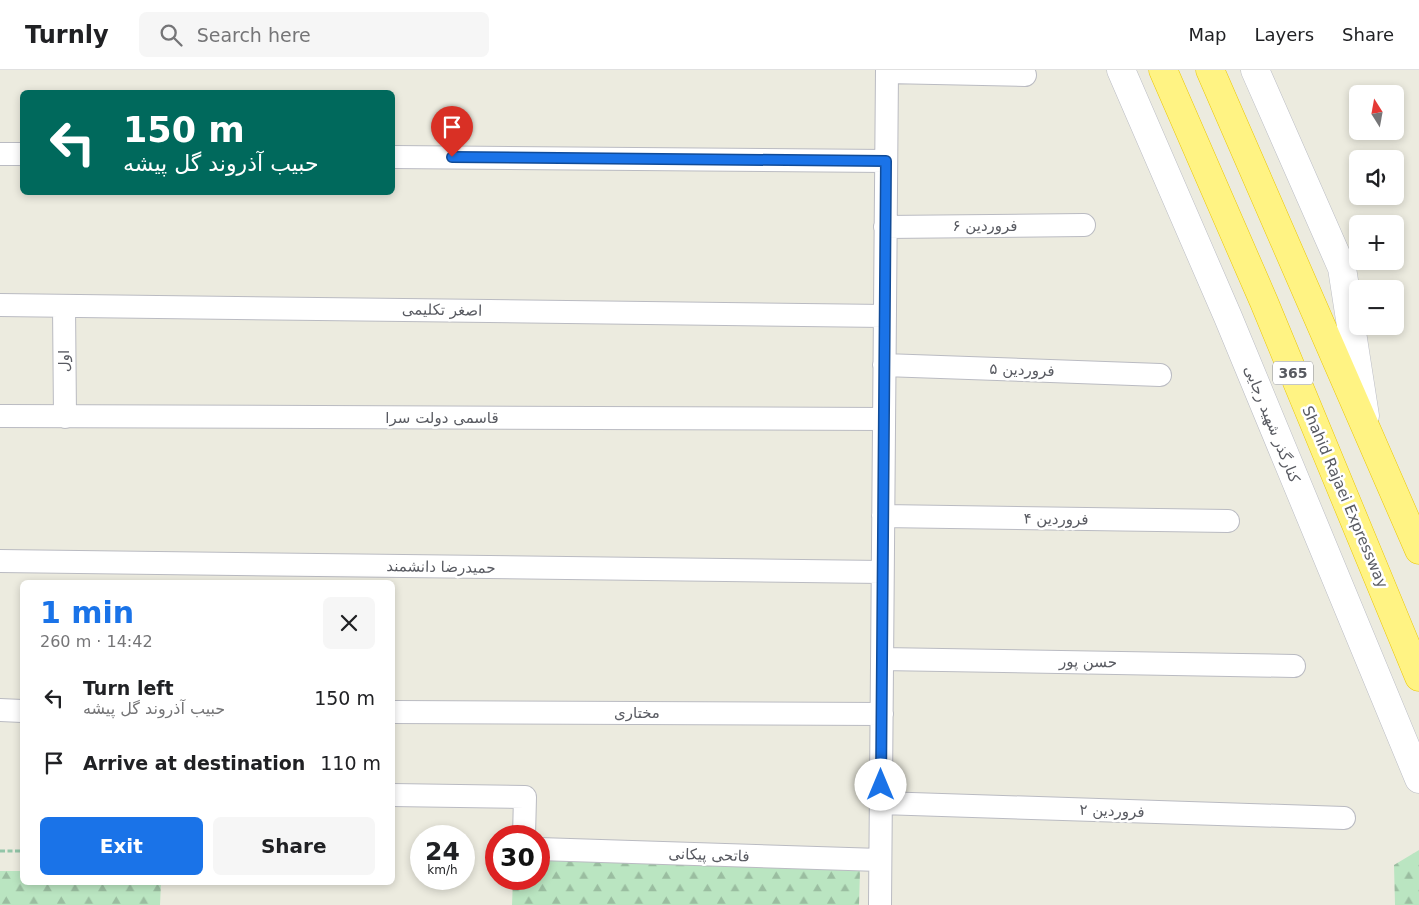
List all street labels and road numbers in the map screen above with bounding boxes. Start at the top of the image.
street label: فروردین ۶ [952,217,1018,235]
street label: اصغر تکلیمی [402,300,482,320]
street label: اول [55,350,73,372]
street label: فروردین ۵ [989,360,1055,380]
road number: 365 [1273,362,1313,384]
street label: کنارگذر شهید رجایی [1240,363,1304,486]
street label: Shahid Rajaei Expressway [1298,403,1392,591]
street label: قاسمی دولت سرا [385,409,499,427]
street label: فروردین ۴ [1023,509,1089,529]
street label: حمیدرضا دانشمند [386,557,496,577]
street label: حسن پور [1058,652,1117,673]
street label: مختاری [614,704,660,722]
street label: فروردین ۲ [1079,801,1145,821]
street label: فاتحی پیکانی [668,845,750,866]

